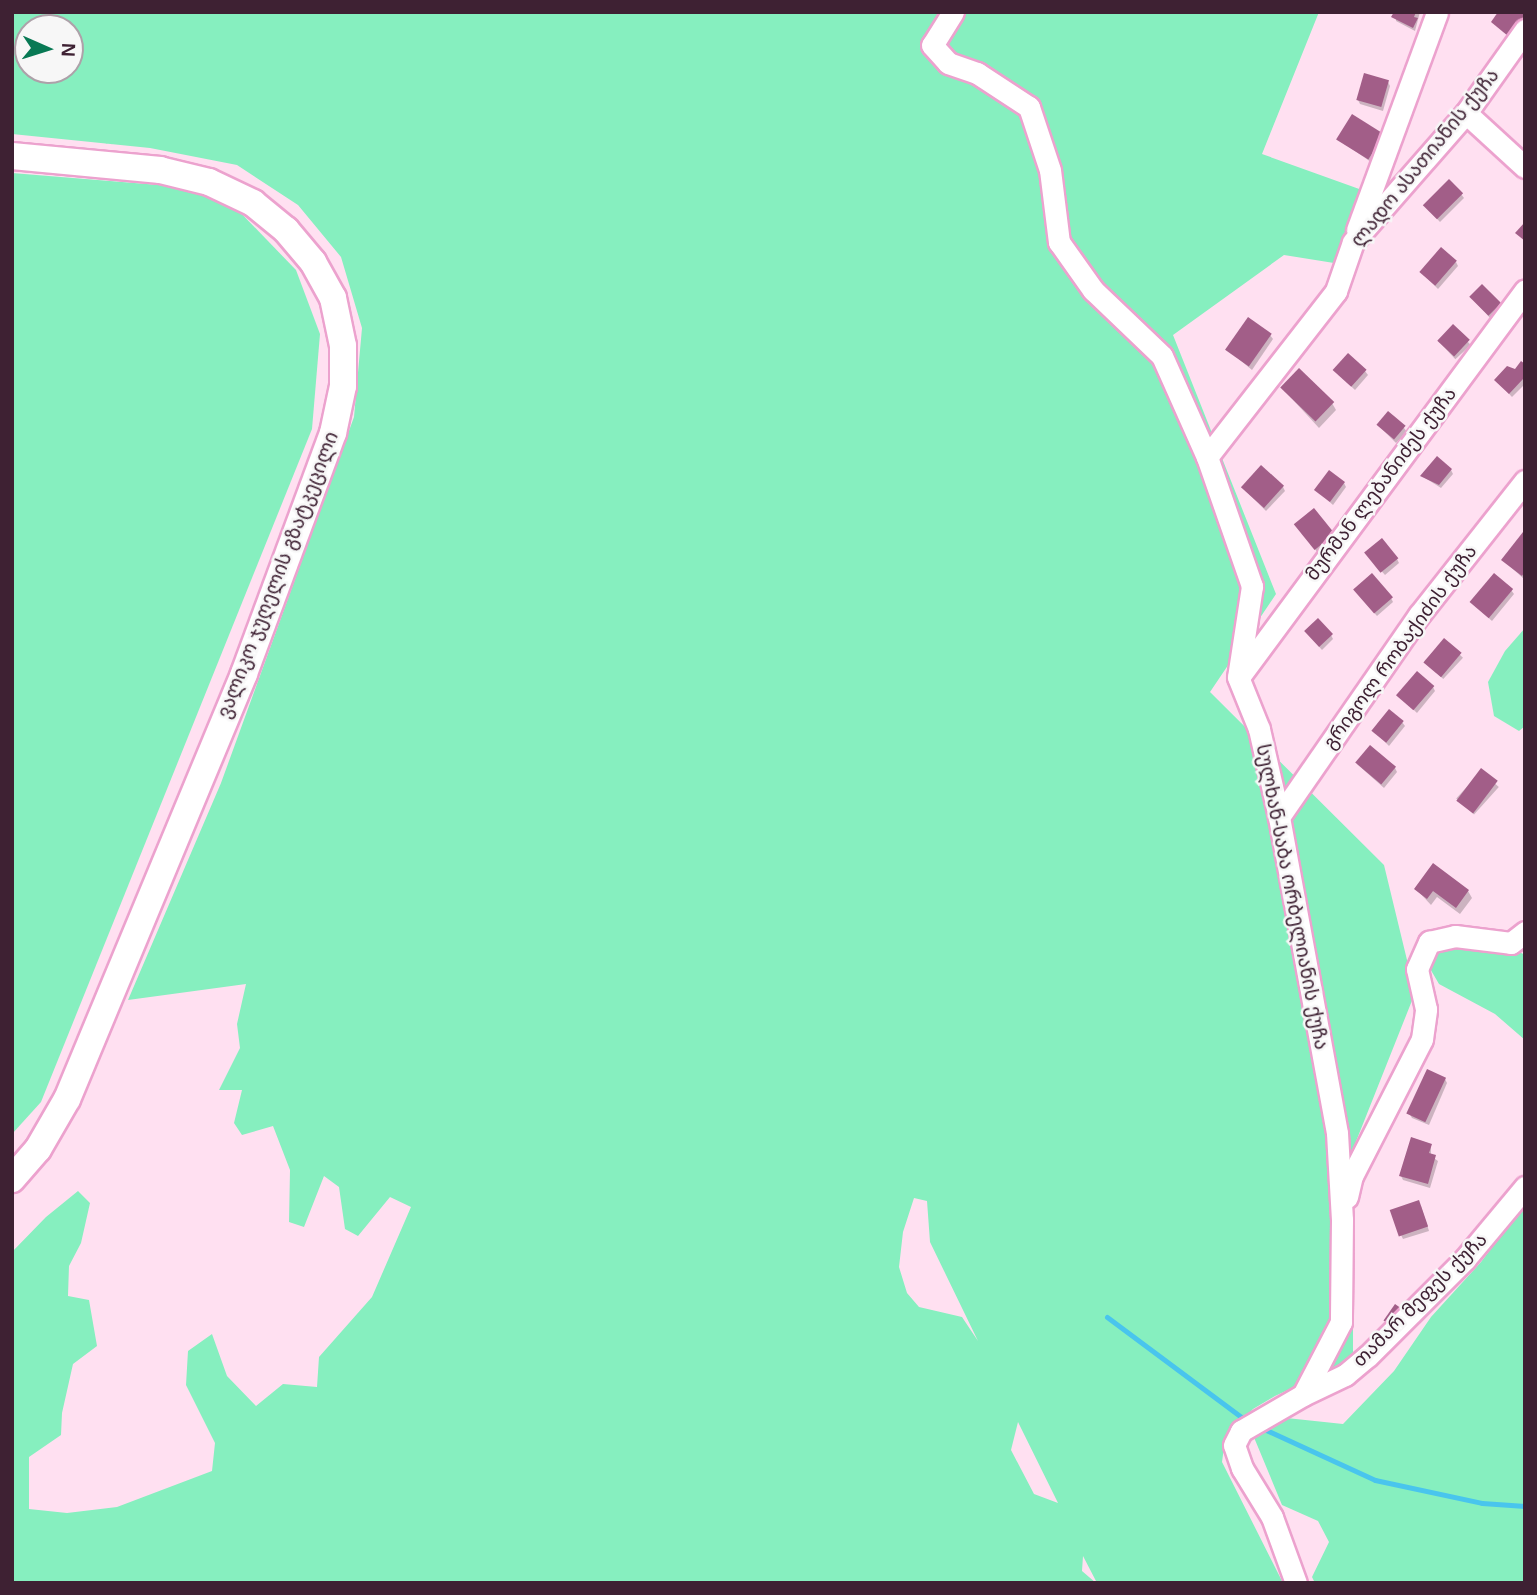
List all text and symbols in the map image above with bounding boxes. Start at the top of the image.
north arrow [14,14,84,84]
text: N [58,43,79,57]
street label: ლადო ასათიანის ქუჩა [1346,64,1504,252]
street label: მურმან ლებანიძეს ქუჩა [1301,383,1461,585]
street label: ვალიკო ჯუღელის გზატკეცილი [213,429,343,721]
street label: გრიგოლ რობაქიძის ქუჩა [1318,540,1482,754]
street label: სულხან-საბა ორბელიანის ქუჩა [1251,742,1333,1052]
street label: თამარ მეფეს ქუჩა [1348,1228,1492,1372]

